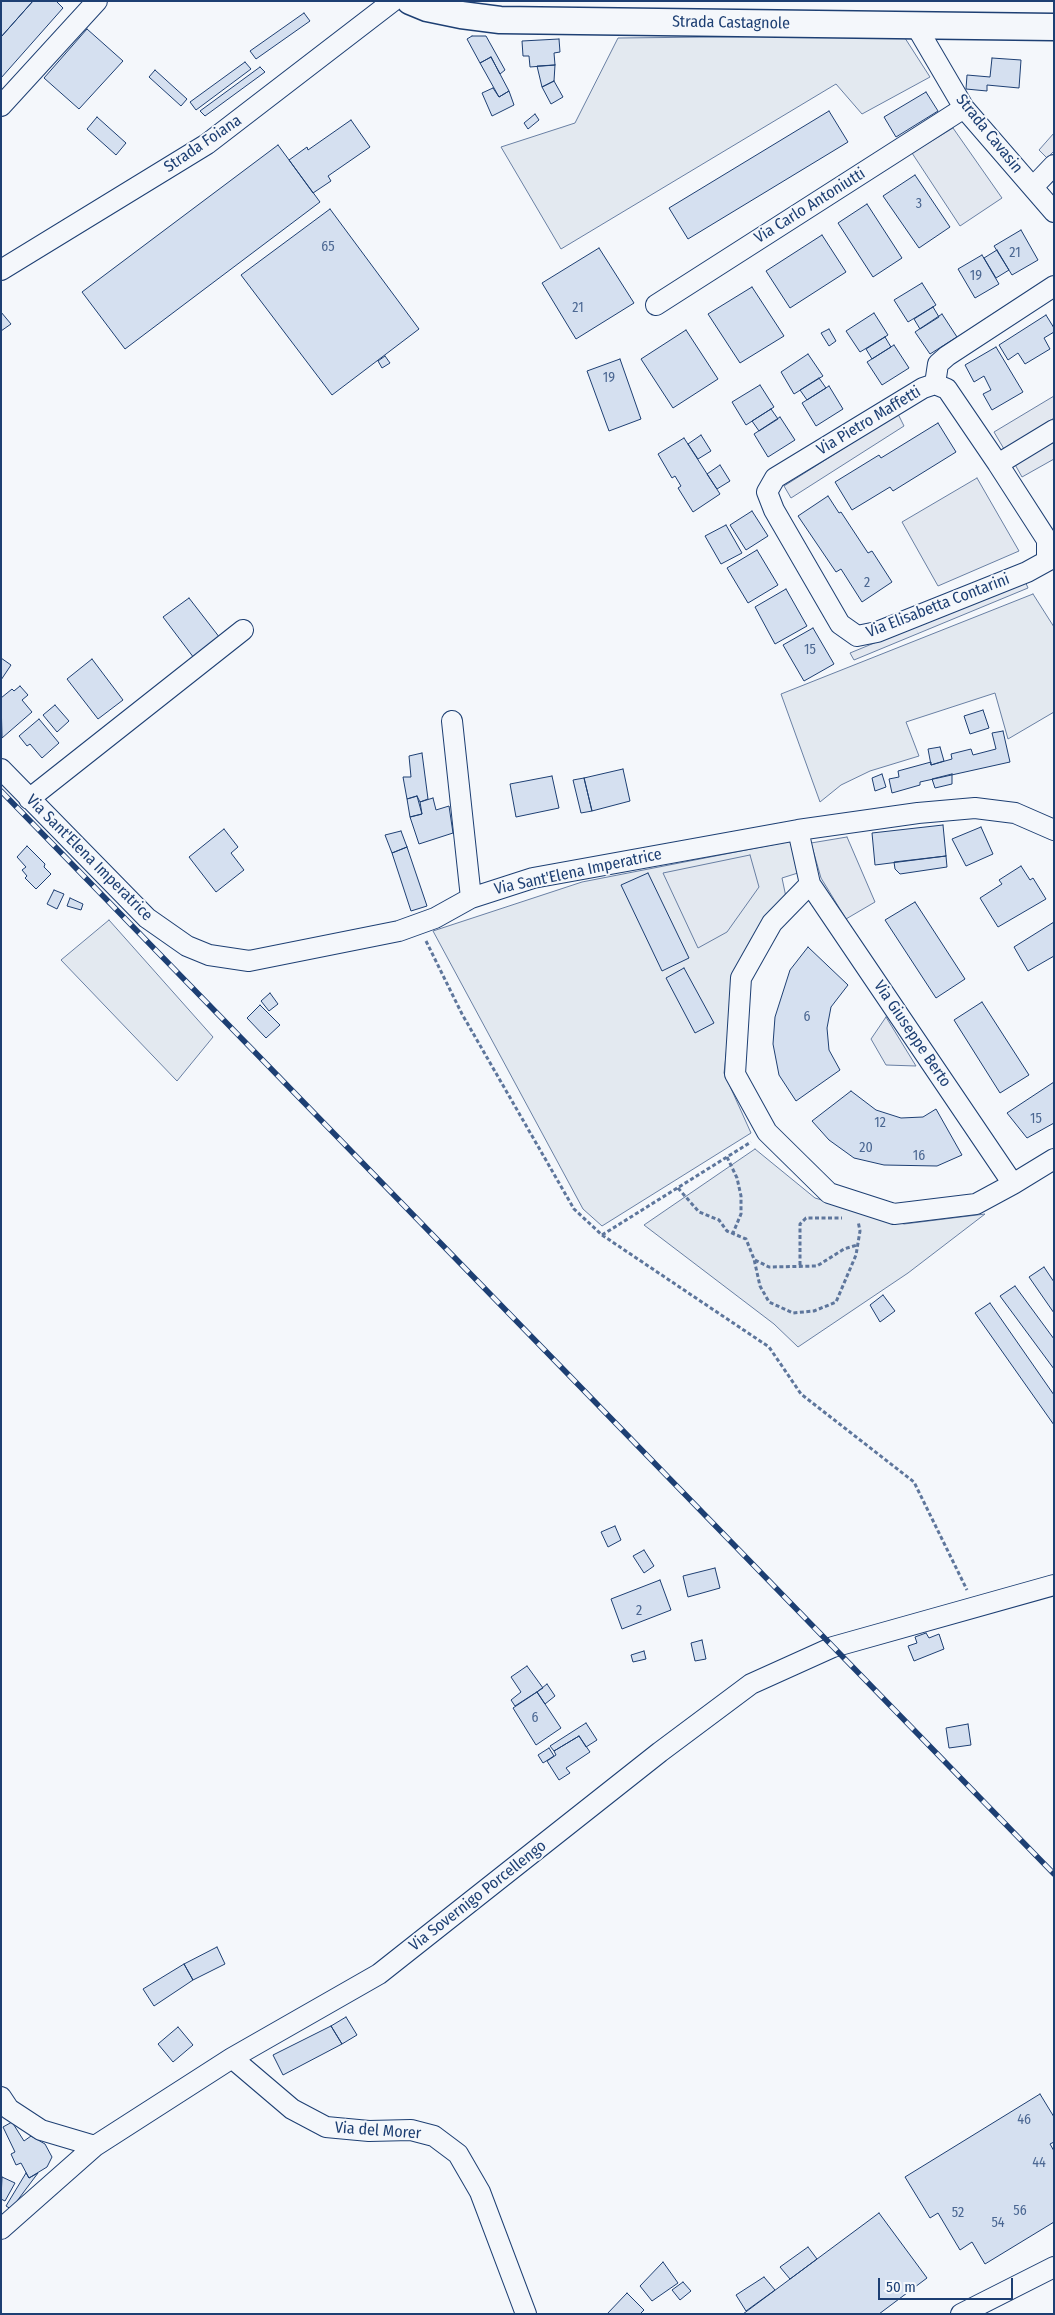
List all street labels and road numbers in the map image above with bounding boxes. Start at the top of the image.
street label: Strada Castagnole [672,12,790,34]
street label: Strada Cavasin [951,91,1027,177]
street label: Strada Foiana [161,111,245,177]
street label: Via Carlo Antoniutti [751,164,869,248]
street label: Via Pietro Maffetti [814,382,924,460]
street label: Via Elisabetta Contarini [864,570,1012,642]
street label: Via Sant'Elena Imperatrice [22,791,156,925]
street label: Via Sant'Elena Imperatrice [492,845,664,899]
street label: Via Giuseppe Berto [869,977,955,1091]
street label: Via Sovernigo Porcellengo [406,1836,550,1956]
street label: Via del Morer [334,2118,422,2144]

